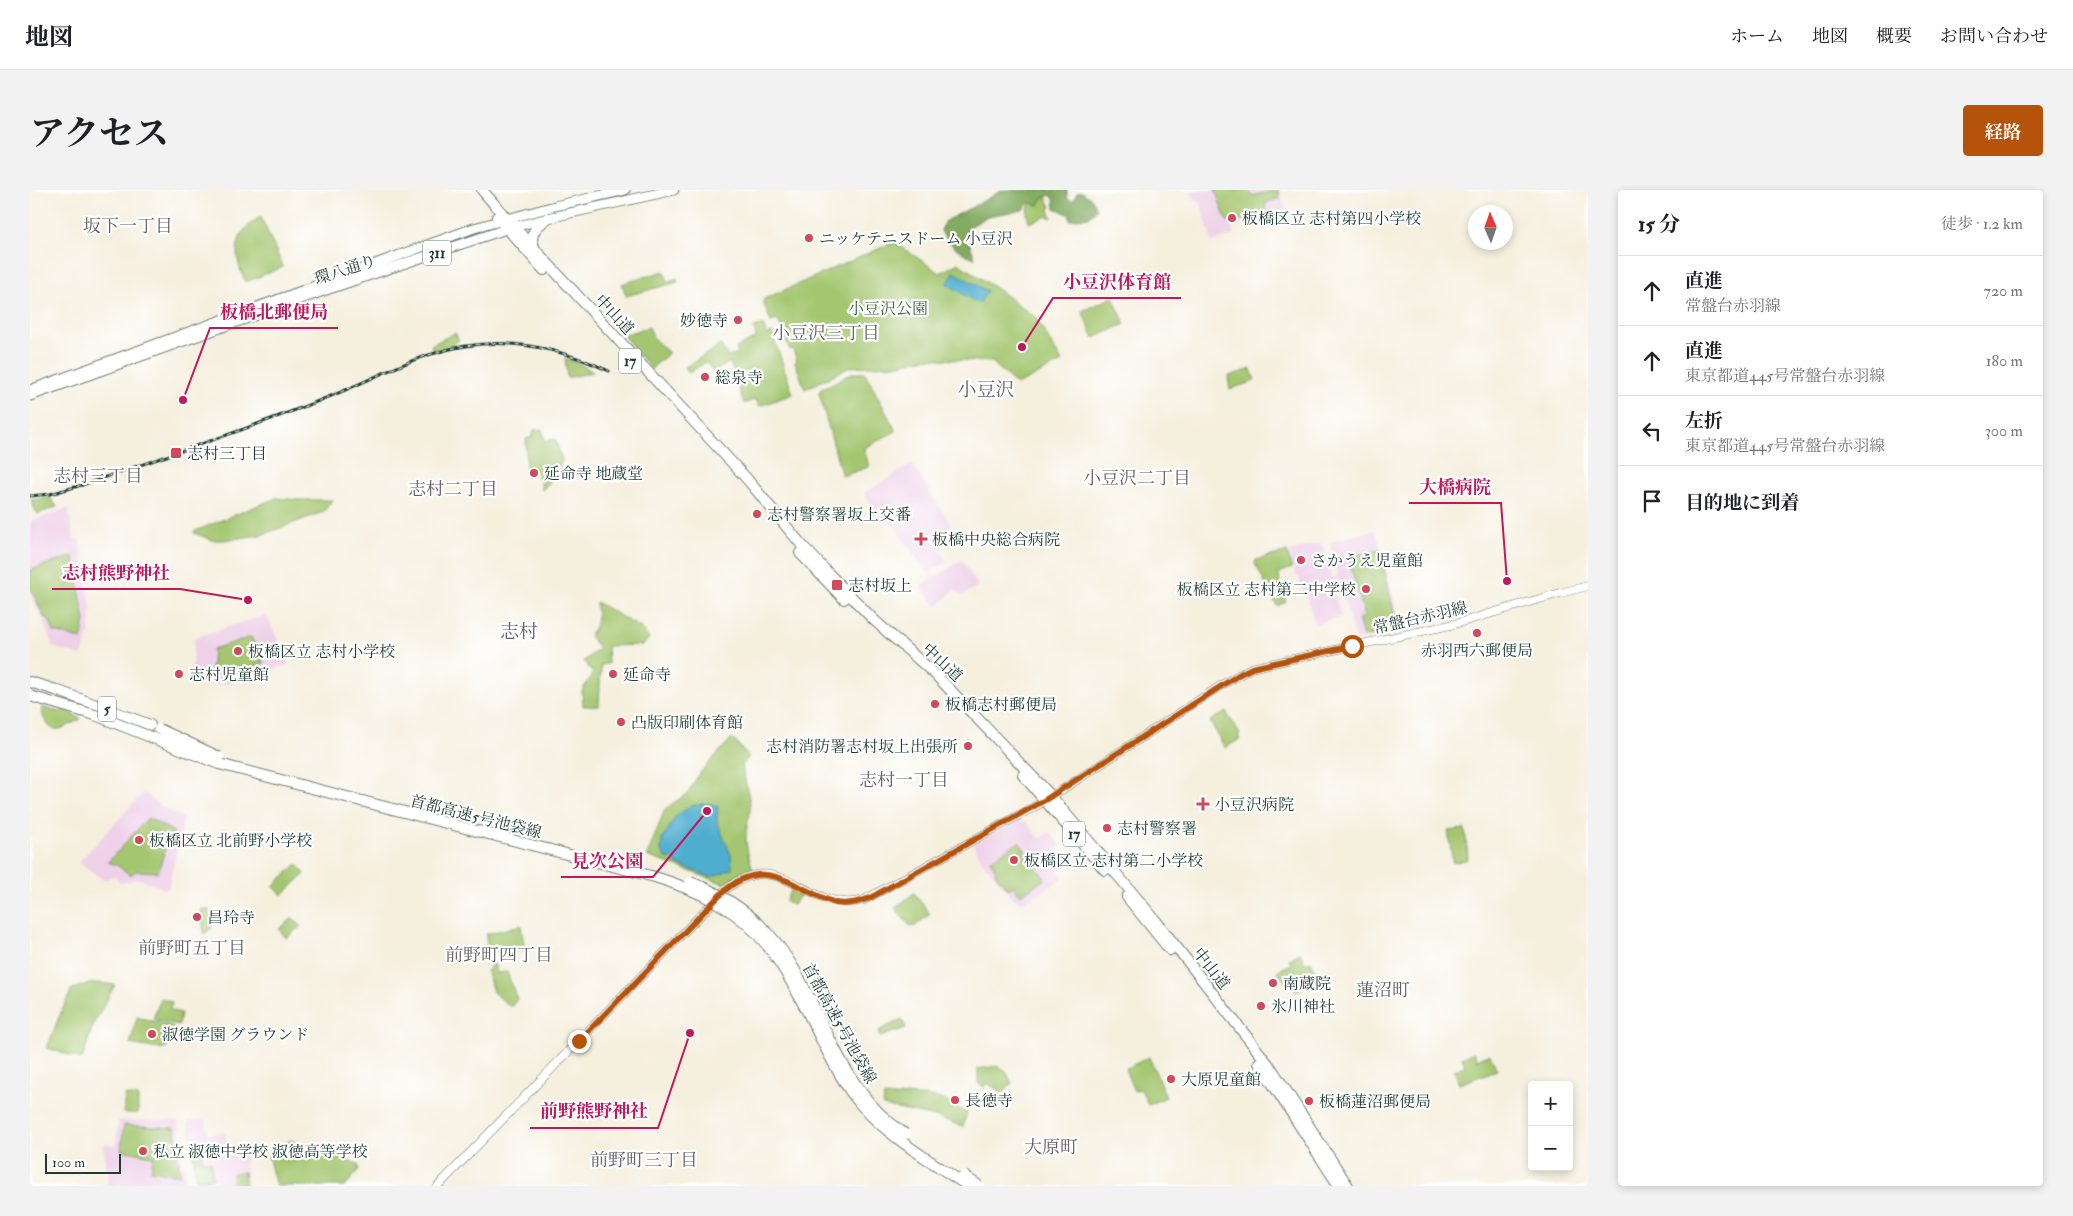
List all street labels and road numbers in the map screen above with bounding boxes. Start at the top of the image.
road number: 311 [423,240,451,266]
street label: 環八通り [312,251,379,289]
street label: 中山道 [591,290,638,339]
road number: 17 [619,348,641,374]
street label: 常盤台赤羽線 [1371,597,1469,639]
street label: 中山道 [918,639,967,686]
road number: 5 [98,696,116,722]
street label: 首都高速5号池袋線 [408,791,544,843]
road number: 17 [1063,822,1085,846]
street label: 中山道 [1189,944,1234,994]
street label: 首都高速5号池袋線 [798,960,881,1087]

